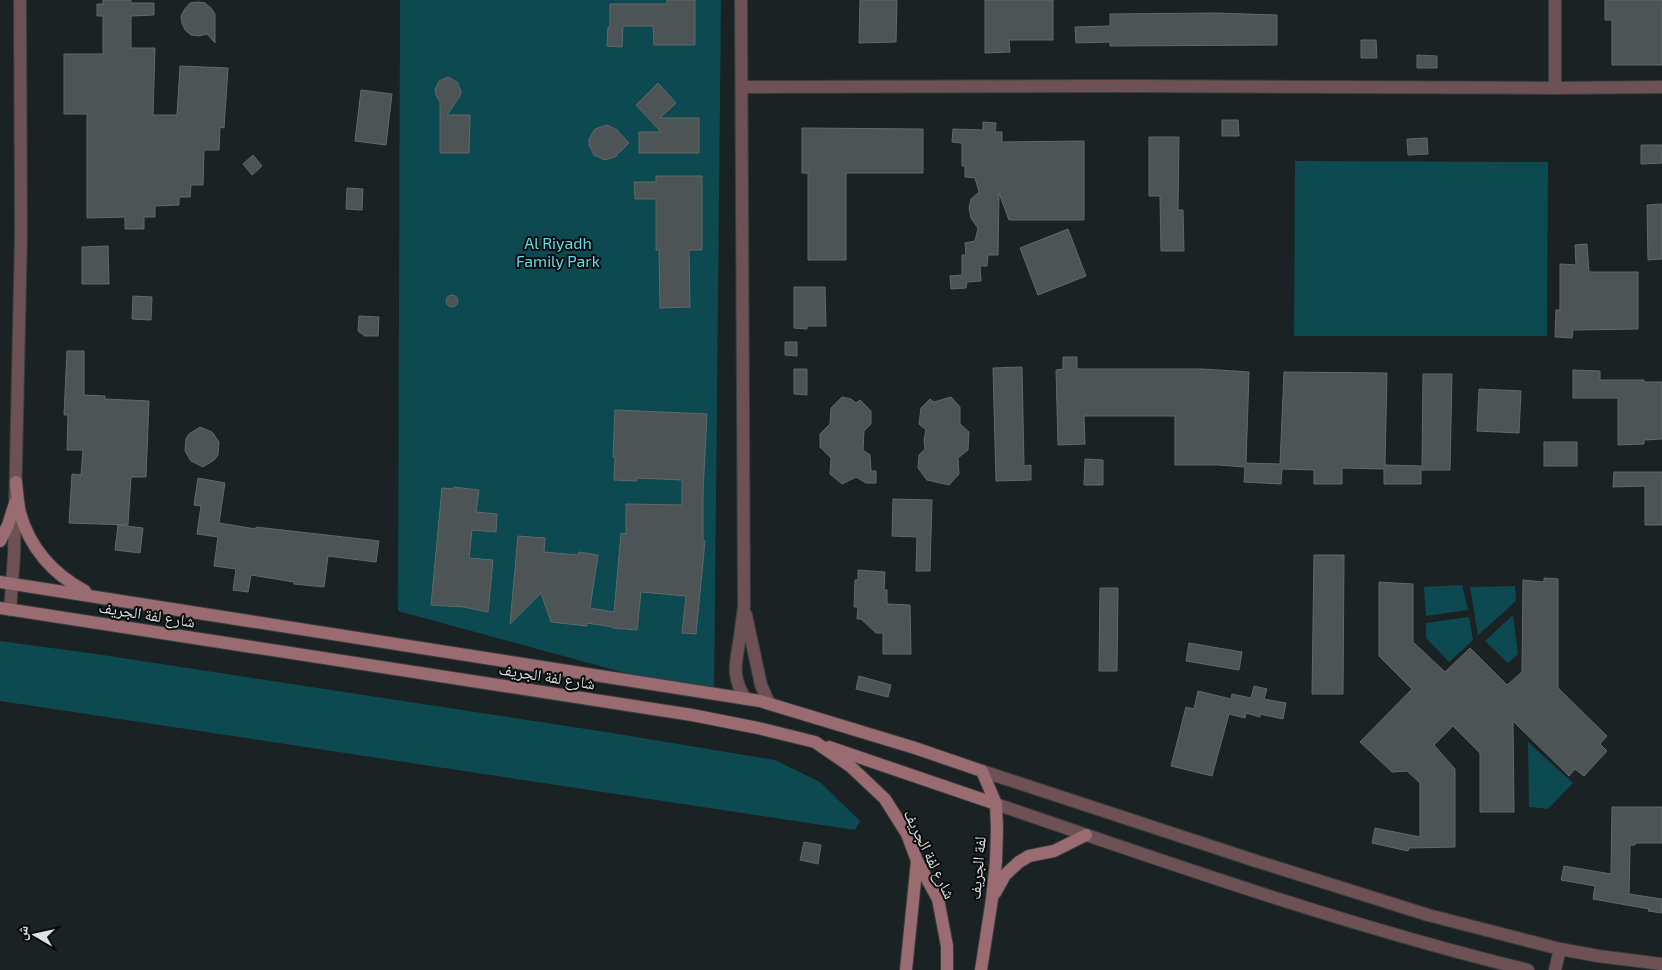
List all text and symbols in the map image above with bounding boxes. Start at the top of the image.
park label: Al Riyadh Family Park [516,233,600,270]
street label: شارع لفة الجريف [97,597,197,632]
street label: شارع لفة الجريف [497,659,597,694]
street label: شارع لفة الجريف [899,806,960,903]
street label: لفة الجريف [964,836,990,900]
north arrow [10,910,60,960]
text: ش [12,924,32,942]

